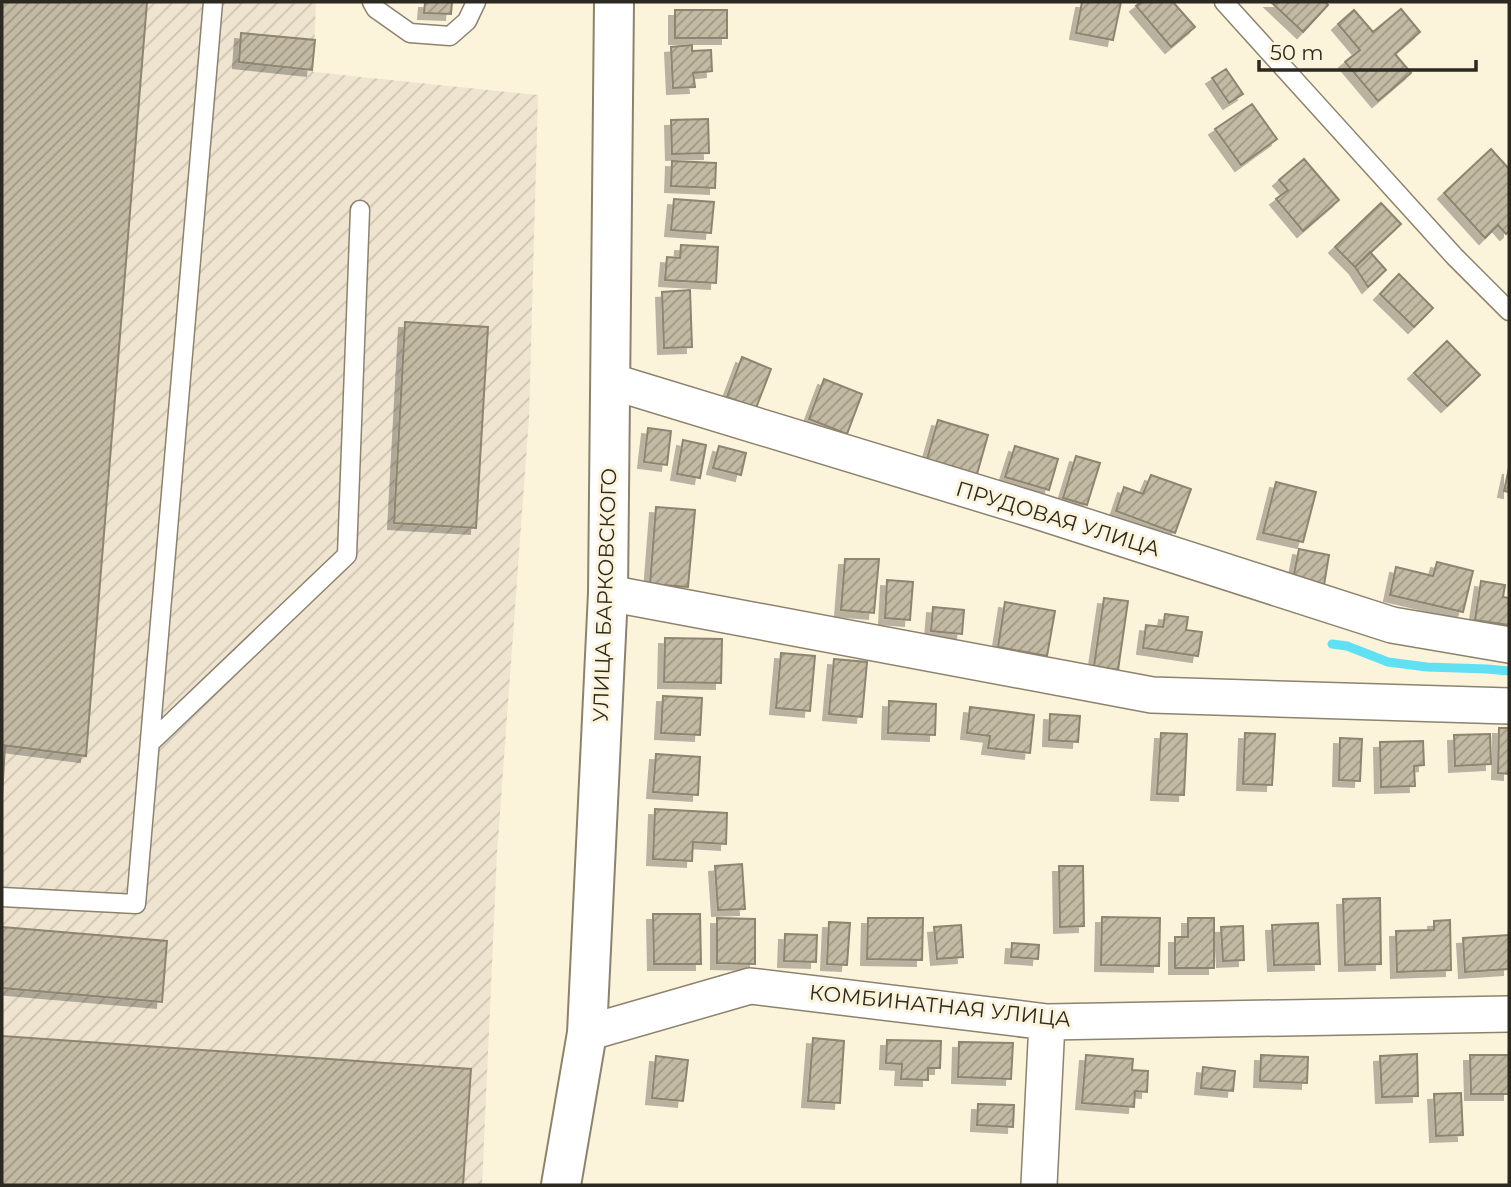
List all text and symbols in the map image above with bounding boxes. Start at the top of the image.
scale bar [1259,28,1476,72]
text: 50 m [1270,40,1324,65]
street label: УЛИЦА БАРКОВСКОГО [588,467,621,723]
street label: ПРУДОВАЯ УЛИЦА [953,476,1164,562]
street label: КОМБИНАТНАЯ УЛИЦА [808,979,1073,1032]

